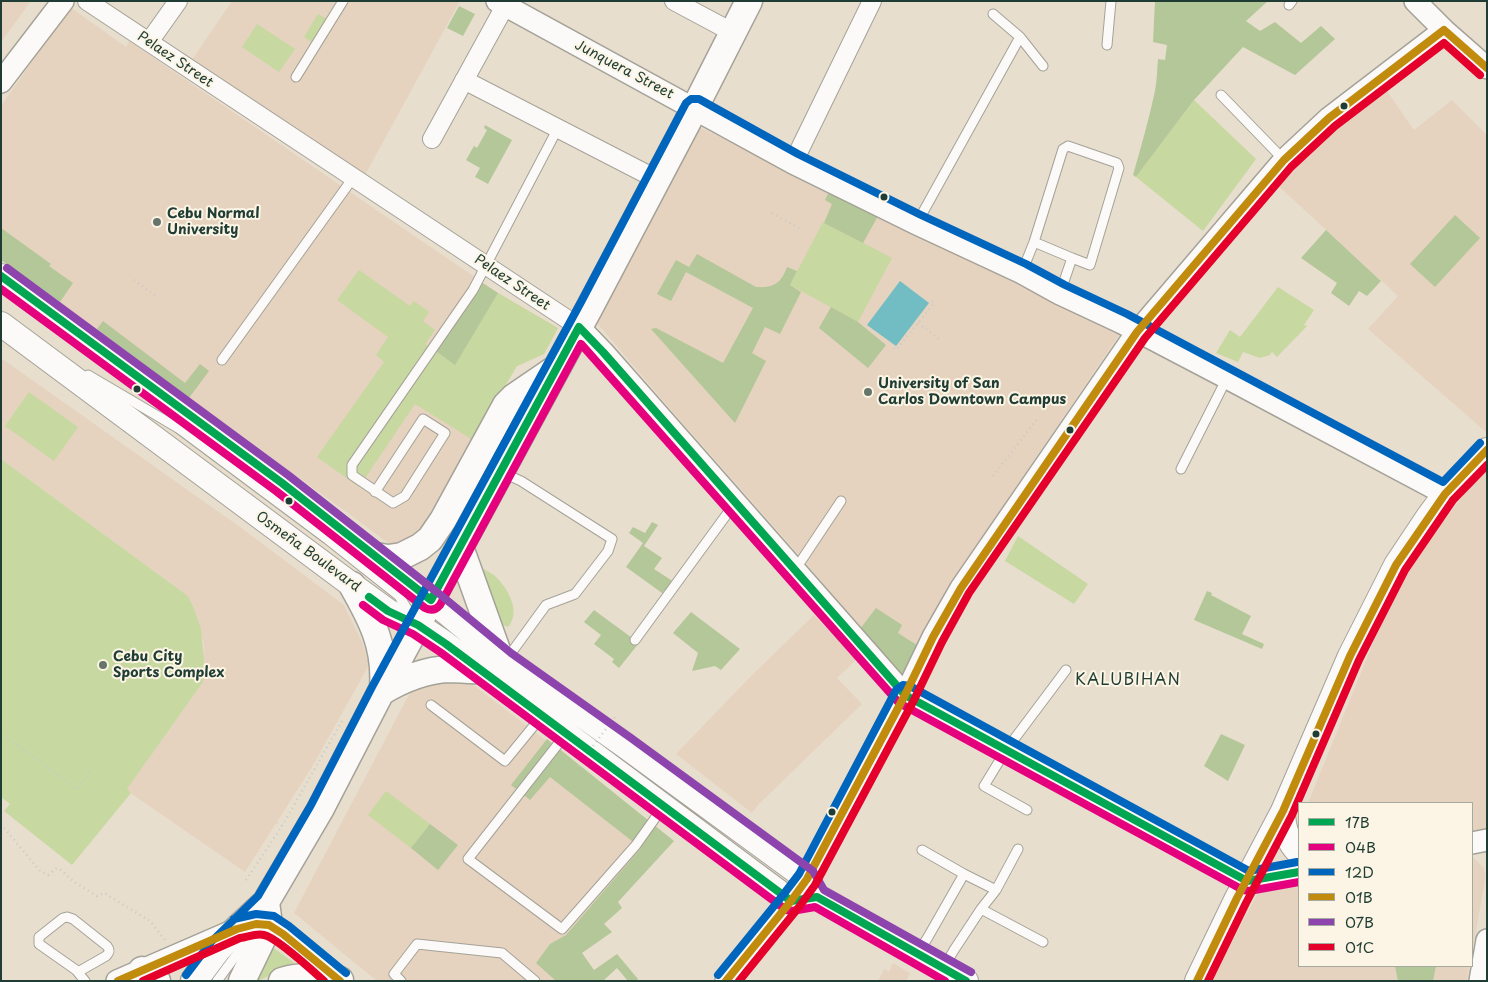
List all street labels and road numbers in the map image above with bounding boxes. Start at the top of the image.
street label: Pelaez Street [134,28,216,92]
street label: Junquera Street [572,37,676,103]
street label: Pelaez Street [471,251,553,315]
street label: Osmeña Boulevard [252,508,364,596]

